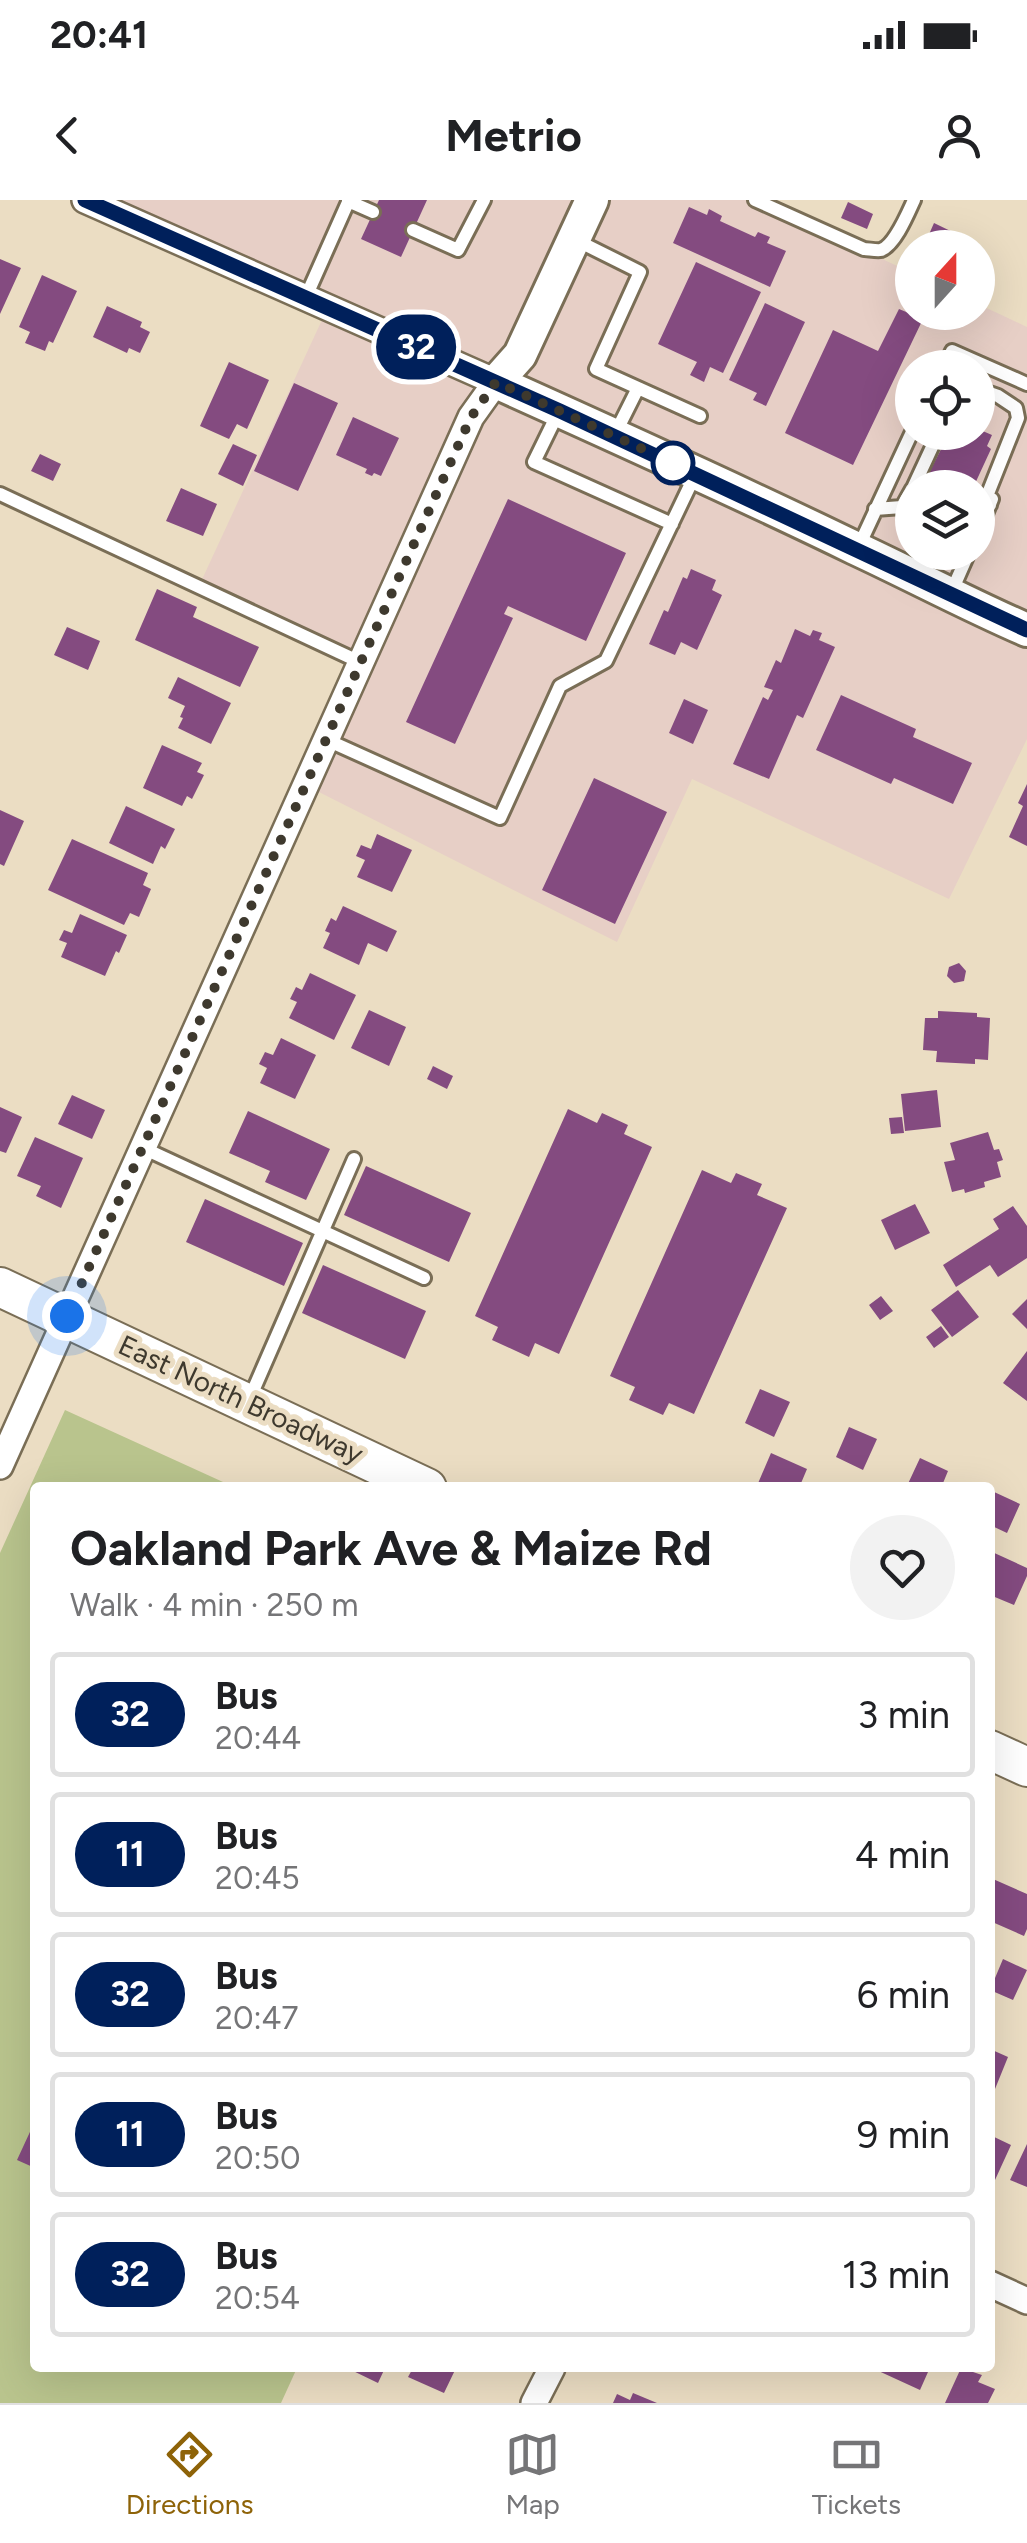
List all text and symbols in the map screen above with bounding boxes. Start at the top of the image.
text: 20:41 [50,12,148,58]
icon: back [40,108,95,163]
text: Metrio [445,108,582,162]
icon: person [932,108,987,163]
north arrow [895,230,995,330]
map controls [895,230,995,570]
line badge: 32 [371,314,461,380]
text: 32 [396,326,436,368]
button: locate [895,350,995,450]
unlabelled marker [652,442,694,484]
button: layers [895,470,995,570]
your location [42,1291,92,1341]
street label: East North Broadway [113,1327,369,1471]
button: heart [850,1515,955,1620]
text: Oakland Park Ave & Maize Rd [70,1519,712,1577]
text: Walk · 4 min · 250 m [70,1586,358,1624]
text: Bus [215,1673,278,1719]
text: 3 min [858,1692,950,1738]
text: 32 [110,1693,150,1735]
text: 20:44 [215,1719,301,1757]
text: Bus [215,1813,278,1859]
text: 4 min [855,1832,950,1878]
text: 11 [115,1833,145,1875]
text: 20:45 [215,1859,300,1897]
text: Bus [215,1953,278,1999]
text: 6 min [857,1972,950,2018]
text: 32 [110,1973,150,2015]
text: 20:47 [215,1999,299,2037]
text: Bus [215,2093,278,2139]
text: 9 min [857,2112,950,2158]
text: 11 [115,2113,145,2155]
text: 20:50 [215,2139,300,2177]
text: Bus [215,2233,278,2279]
text: 13 min [842,2252,950,2298]
text: 32 [110,2253,150,2295]
text: 20:54 [215,2279,300,2317]
tab: Directions [126,2427,253,2521]
tab: Map [505,2427,560,2521]
tab: Tickets [812,2427,901,2521]

